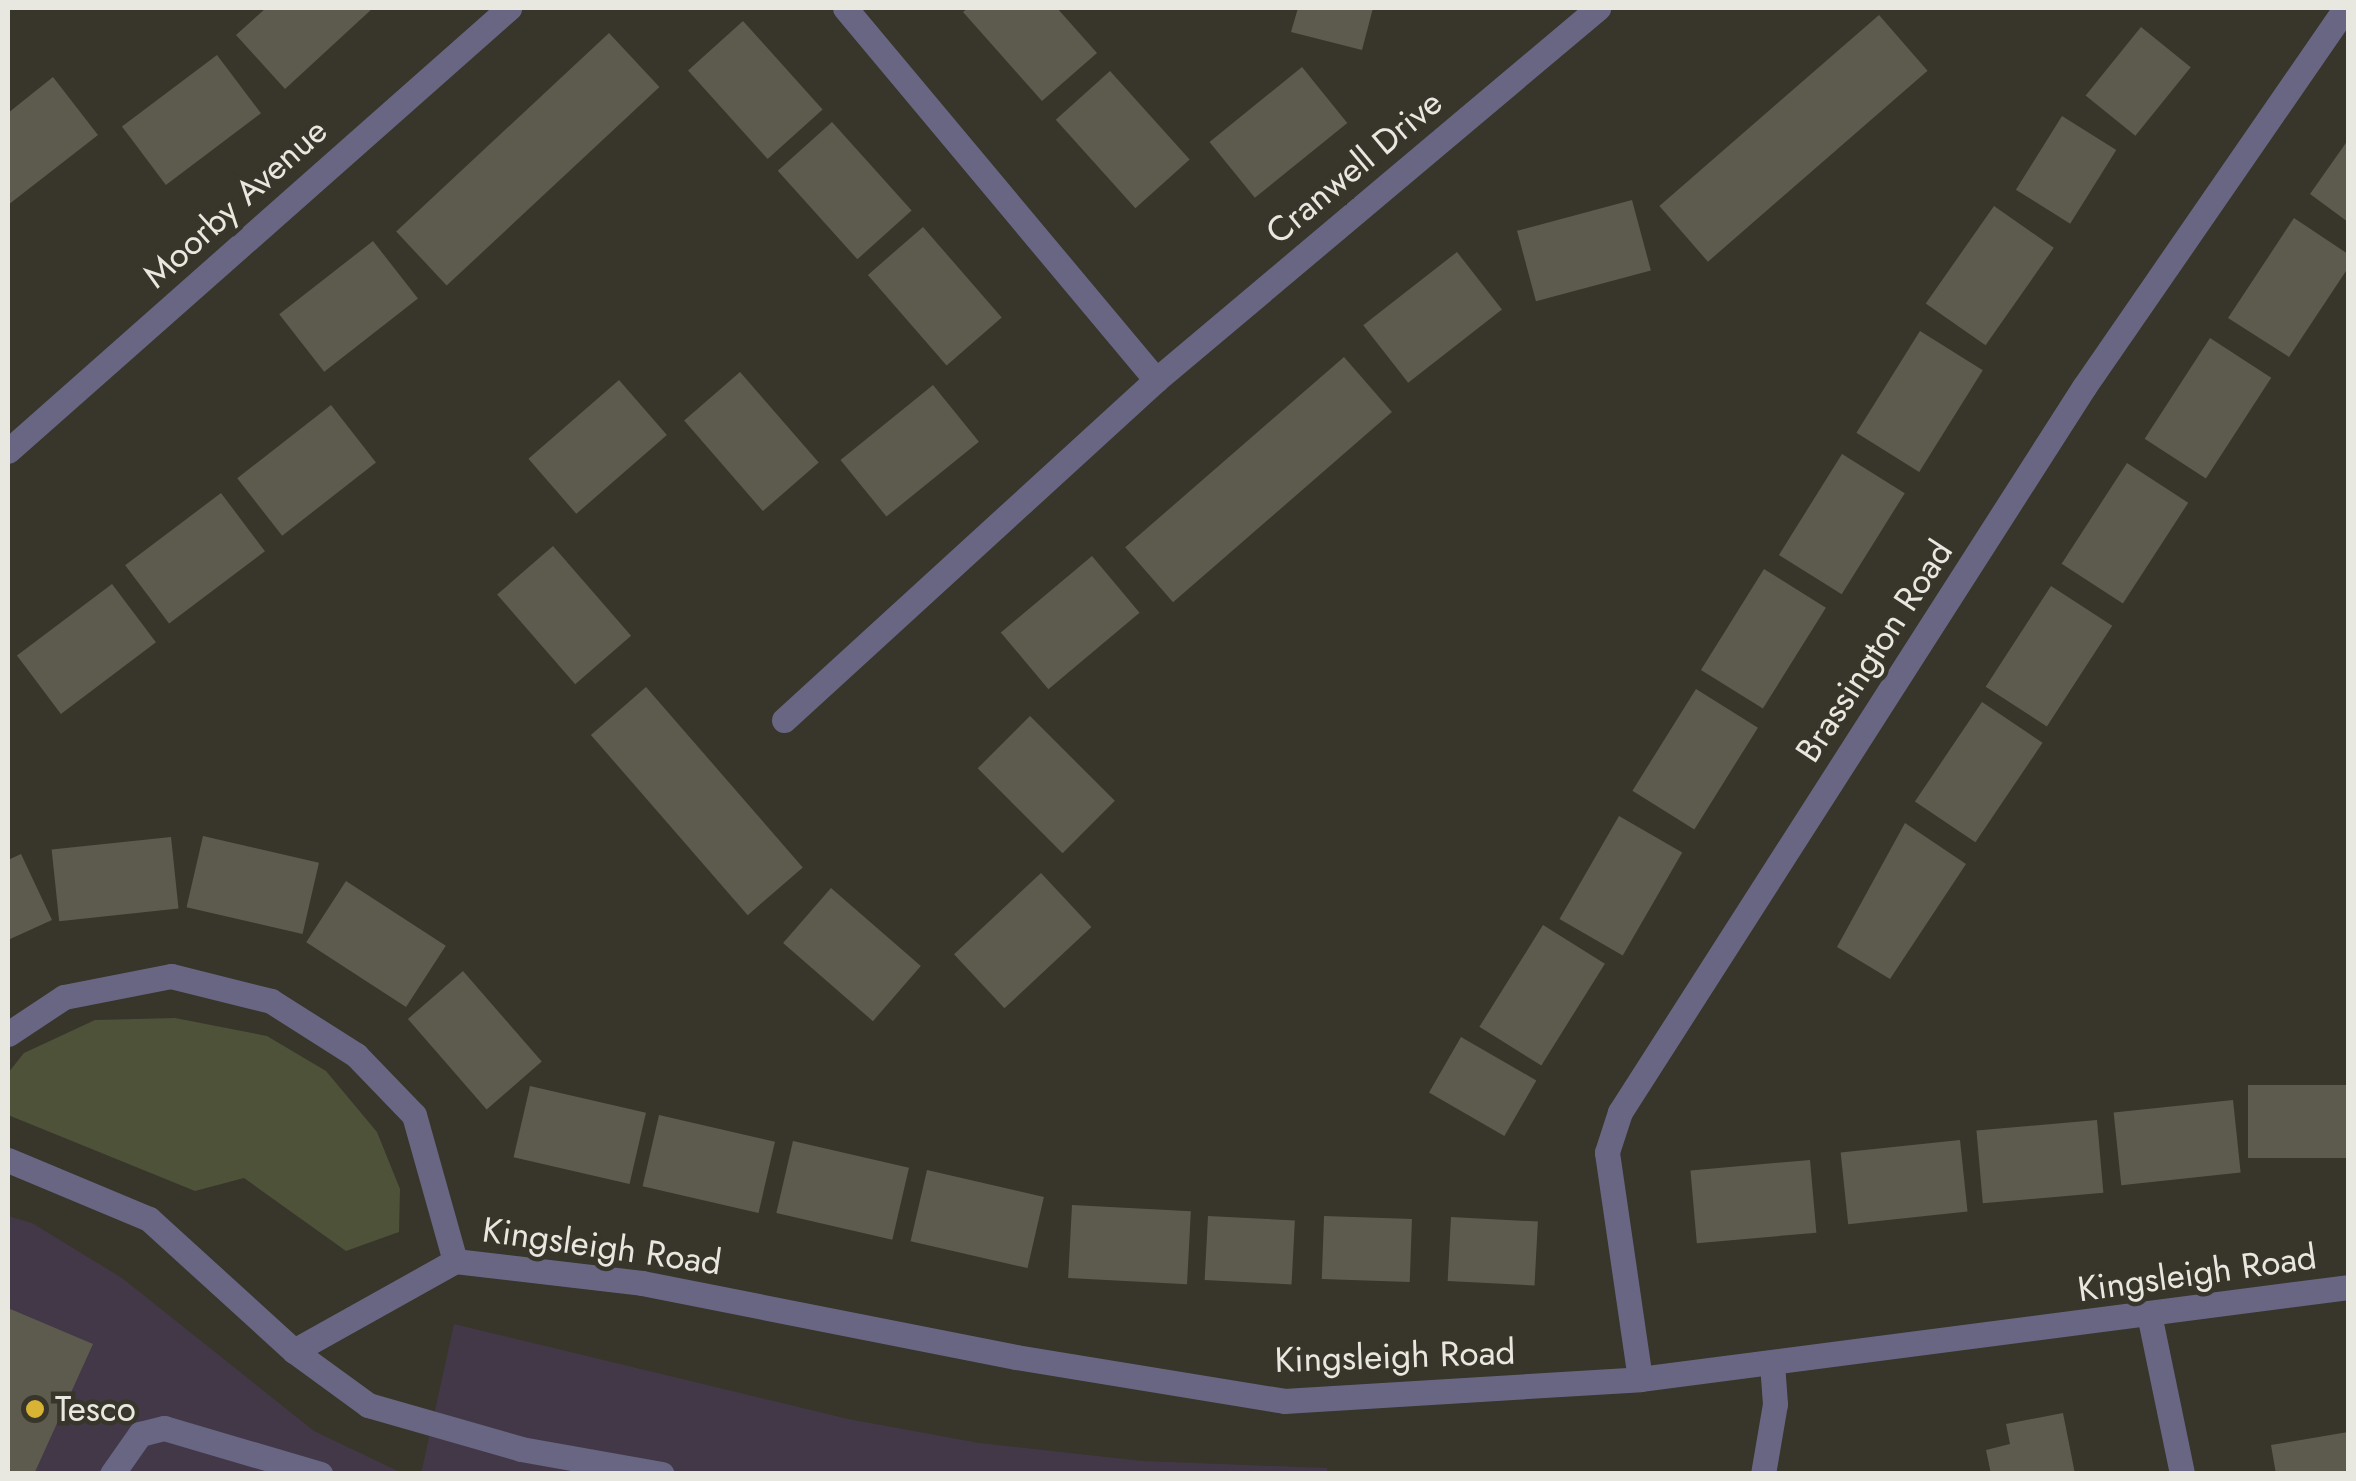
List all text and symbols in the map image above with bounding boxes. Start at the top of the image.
street label: Cranwell Drive [1257,81,1451,253]
street label: Moorby Avenue [134,109,336,297]
street label: Brassington Road [1787,532,1961,770]
street label: Kingsleigh Road [480,1208,724,1284]
street label: Kingsleigh Road [2075,1235,2319,1311]
street label: Kingsleigh Road [1274,1331,1516,1381]
place label: Tesco [55,1388,136,1430]
marker: Tesco [24,1398,46,1420]

